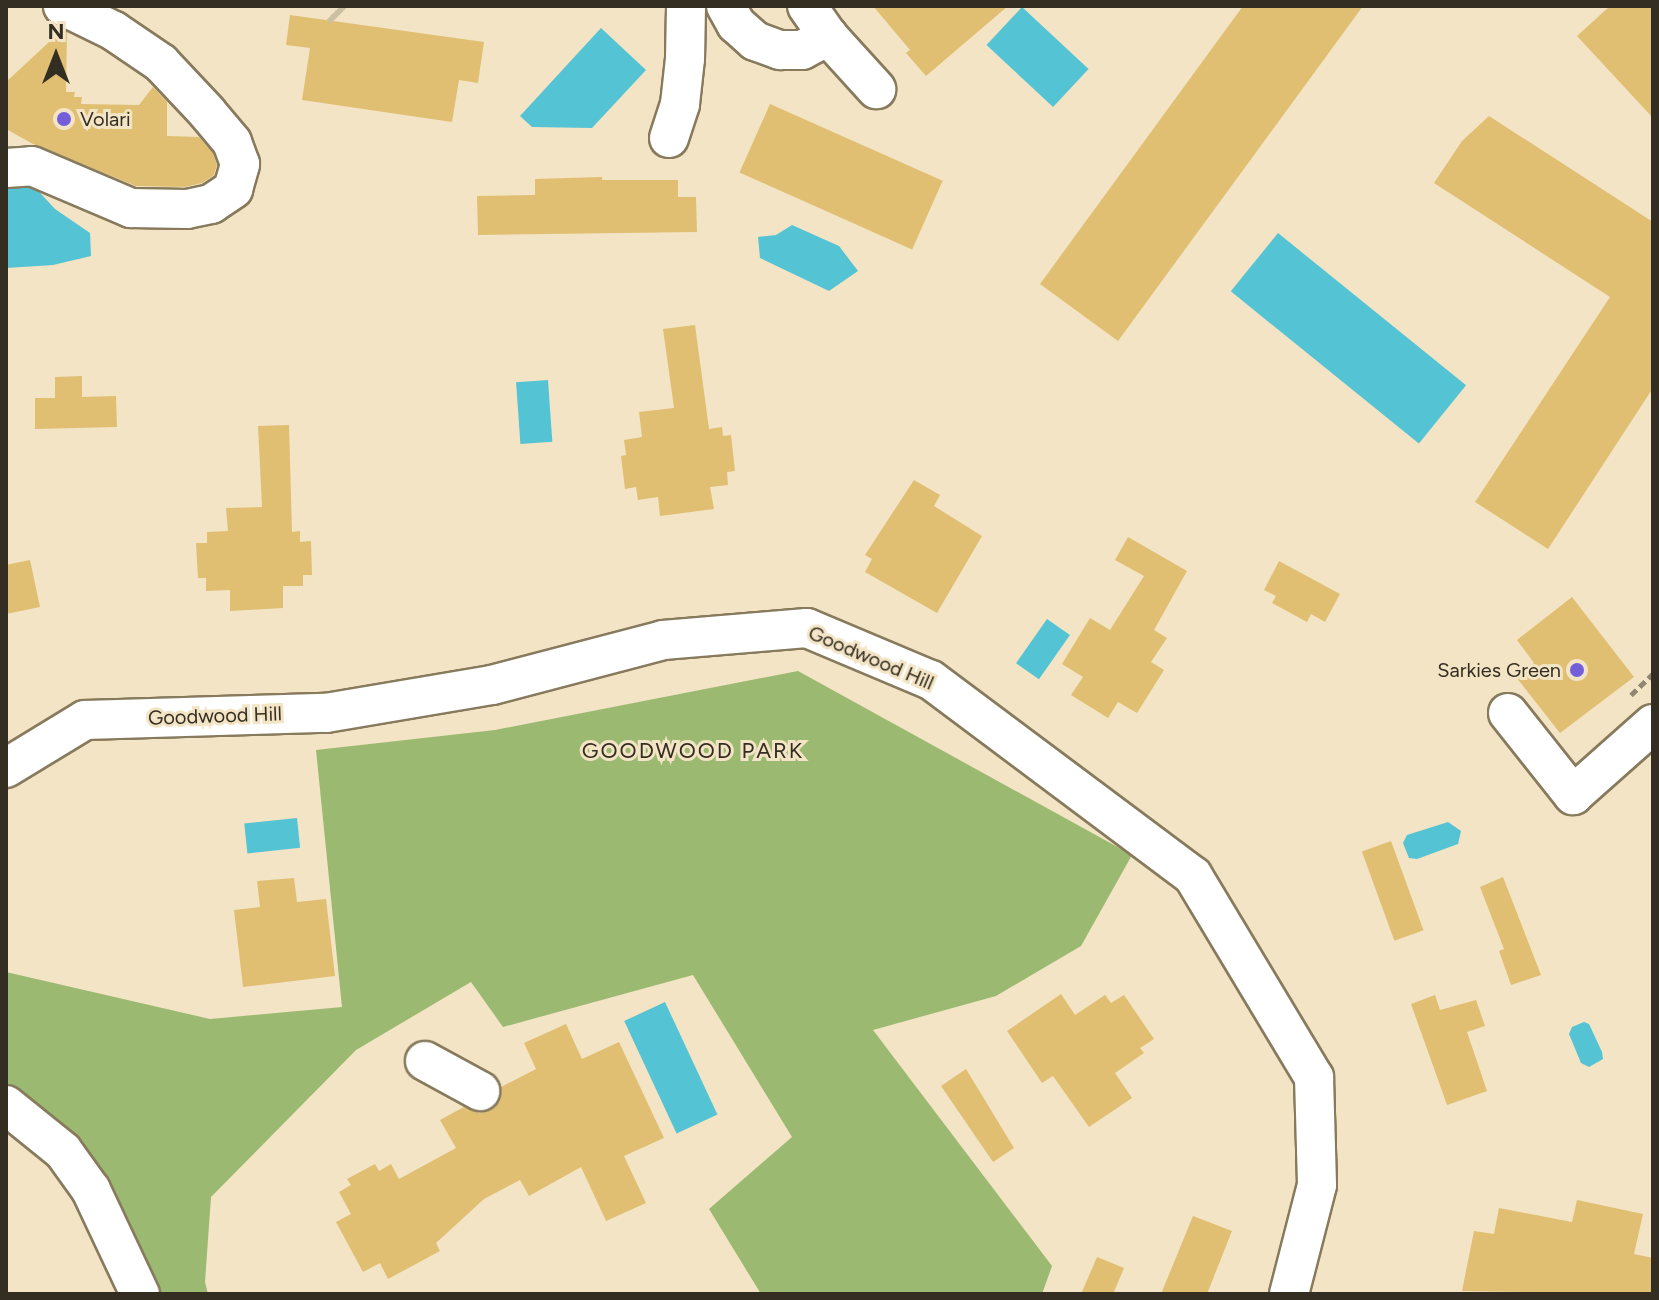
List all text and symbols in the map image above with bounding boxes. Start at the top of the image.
north arrow [16,16,96,96]
text: N [47,18,65,45]
place label: Volari [80,107,131,131]
marker: Volari [55,110,73,128]
street label: Goodwood Hill [805,621,937,695]
place label: Sarkies Green [1437,658,1561,682]
marker: Sarkies Green [1568,661,1586,679]
street label: Goodwood Hill [148,702,282,730]
district label: GOODWOOD PARK [582,738,804,764]

